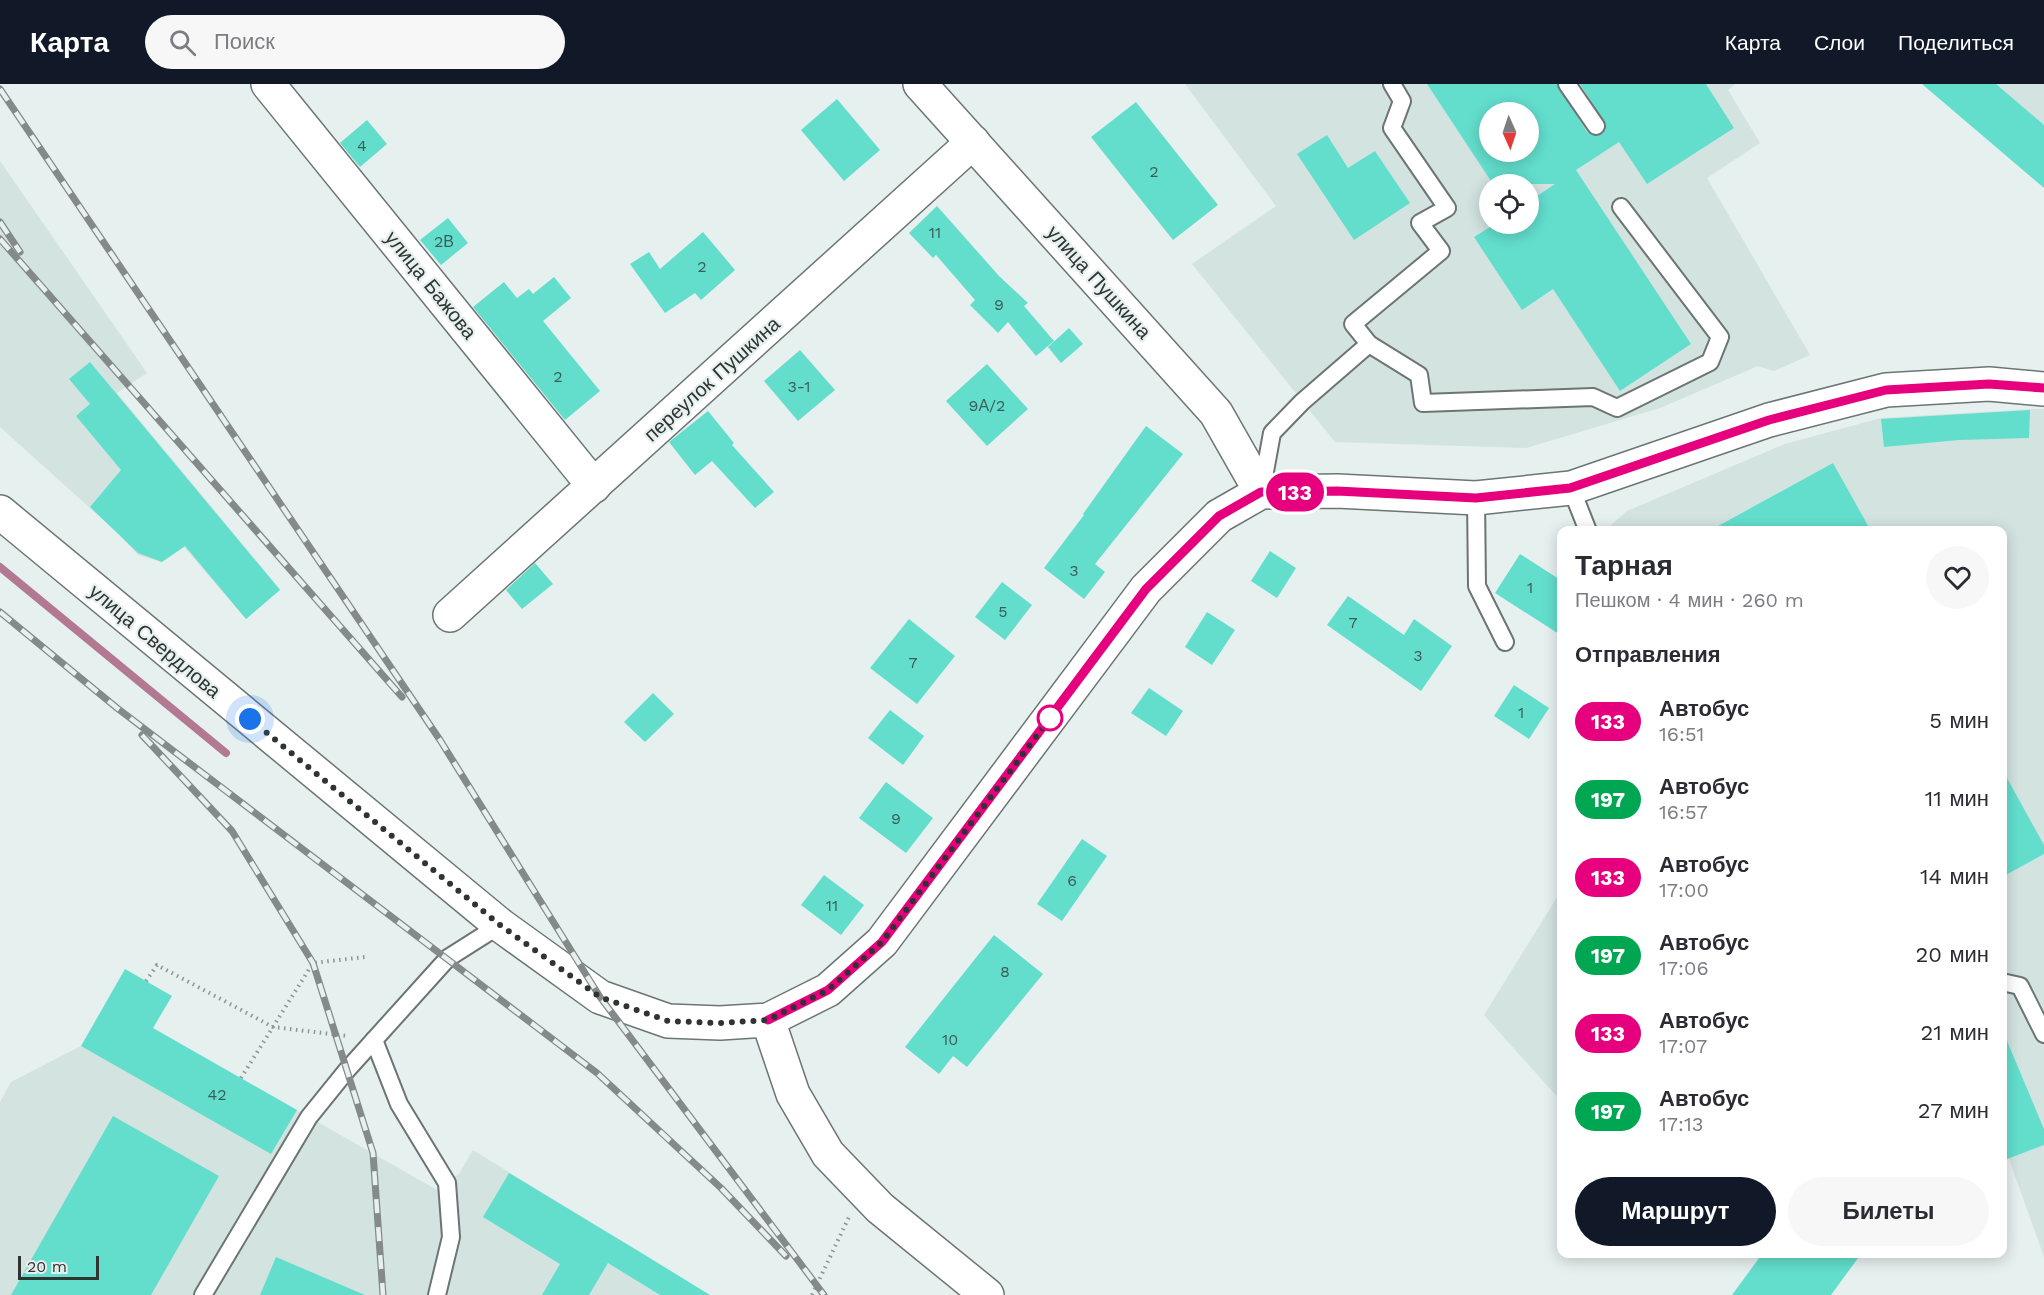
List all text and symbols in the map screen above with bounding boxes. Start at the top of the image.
search box [145,15,565,69]
text: Карта [30,26,109,59]
icon: search [166,26,199,59]
text: Поиск [214,29,275,54]
text: Карта [1725,30,1781,55]
text: Слои [1814,30,1865,55]
text: Поделиться [1898,30,2014,55]
north arrow [1479,102,1539,162]
map controls [1479,102,1539,234]
house number: 4 [357,136,367,155]
house number: 2 [1149,162,1159,181]
button: locate [1479,174,1539,234]
street label: улица Пушкина [1042,220,1157,344]
house number: 11 [929,223,941,242]
street label: улица Бажова [380,226,482,345]
house number: 2В [434,232,454,251]
house number: 2 [697,257,707,276]
house number: 9 [994,295,1004,314]
street label: переулок Пушкина [639,311,786,446]
house number: 2 [553,367,563,386]
house number: 3-1 [787,377,811,396]
house number: 9А/2 [969,396,1005,415]
line badge: 133 [1260,472,1330,512]
text: 133 [1278,480,1312,505]
button: heart [1926,546,1989,609]
text: Тарная [1575,549,1673,582]
house number: 3 [1069,561,1079,580]
house number: 1 [1527,578,1533,597]
street label: улица Свердлова [84,579,226,704]
text: Пешком · 4 мин · 260 m [1575,588,1804,612]
house number: 5 [998,602,1008,621]
house number: 7 [1349,613,1358,632]
text: Отправления [1575,642,1721,667]
house number: 3 [1413,646,1423,665]
house number: 7 [909,653,918,672]
text: Автобус [1659,696,1749,721]
house number: 1 [1518,703,1524,722]
your location [235,704,265,734]
unlabelled marker [1037,705,1063,731]
text: 5 мин [1929,708,1989,733]
text: 133 [1591,709,1625,734]
text: 16:51 [1659,722,1704,746]
text: Автобус [1659,774,1749,799]
text: 11 мин [1925,786,1989,811]
text: 197 [1591,787,1625,812]
text: 16:57 [1659,800,1708,824]
house number: 9 [891,809,901,828]
text: Автобус [1659,852,1749,877]
text: 14 мин [1920,864,1989,889]
text: 133 [1591,865,1625,890]
house number: 6 [1067,871,1077,890]
text: 17:00 [1659,878,1709,902]
house number: 11 [826,896,838,915]
text: Автобус [1659,930,1749,955]
text: 20 мин [1915,942,1989,967]
text: 197 [1591,943,1625,968]
text: 17:06 [1659,956,1709,980]
house number: 8 [1000,962,1010,981]
text: Автобус [1659,1008,1749,1033]
text: 21 мин [1921,1020,1989,1045]
text: 133 [1591,1021,1625,1046]
house number: 10 [942,1030,958,1049]
text: 17:07 [1659,1034,1707,1058]
house number: 42 [207,1085,227,1104]
text: Автобус [1659,1086,1749,1111]
text: 27 мин [1918,1098,1989,1123]
text: 197 [1591,1099,1625,1124]
text: 17:13 [1659,1112,1703,1136]
button: Маршрут [1575,1177,1776,1246]
button: Билеты [1788,1177,1989,1246]
scale bar [18,1253,99,1280]
text: 20 m [27,1257,67,1276]

